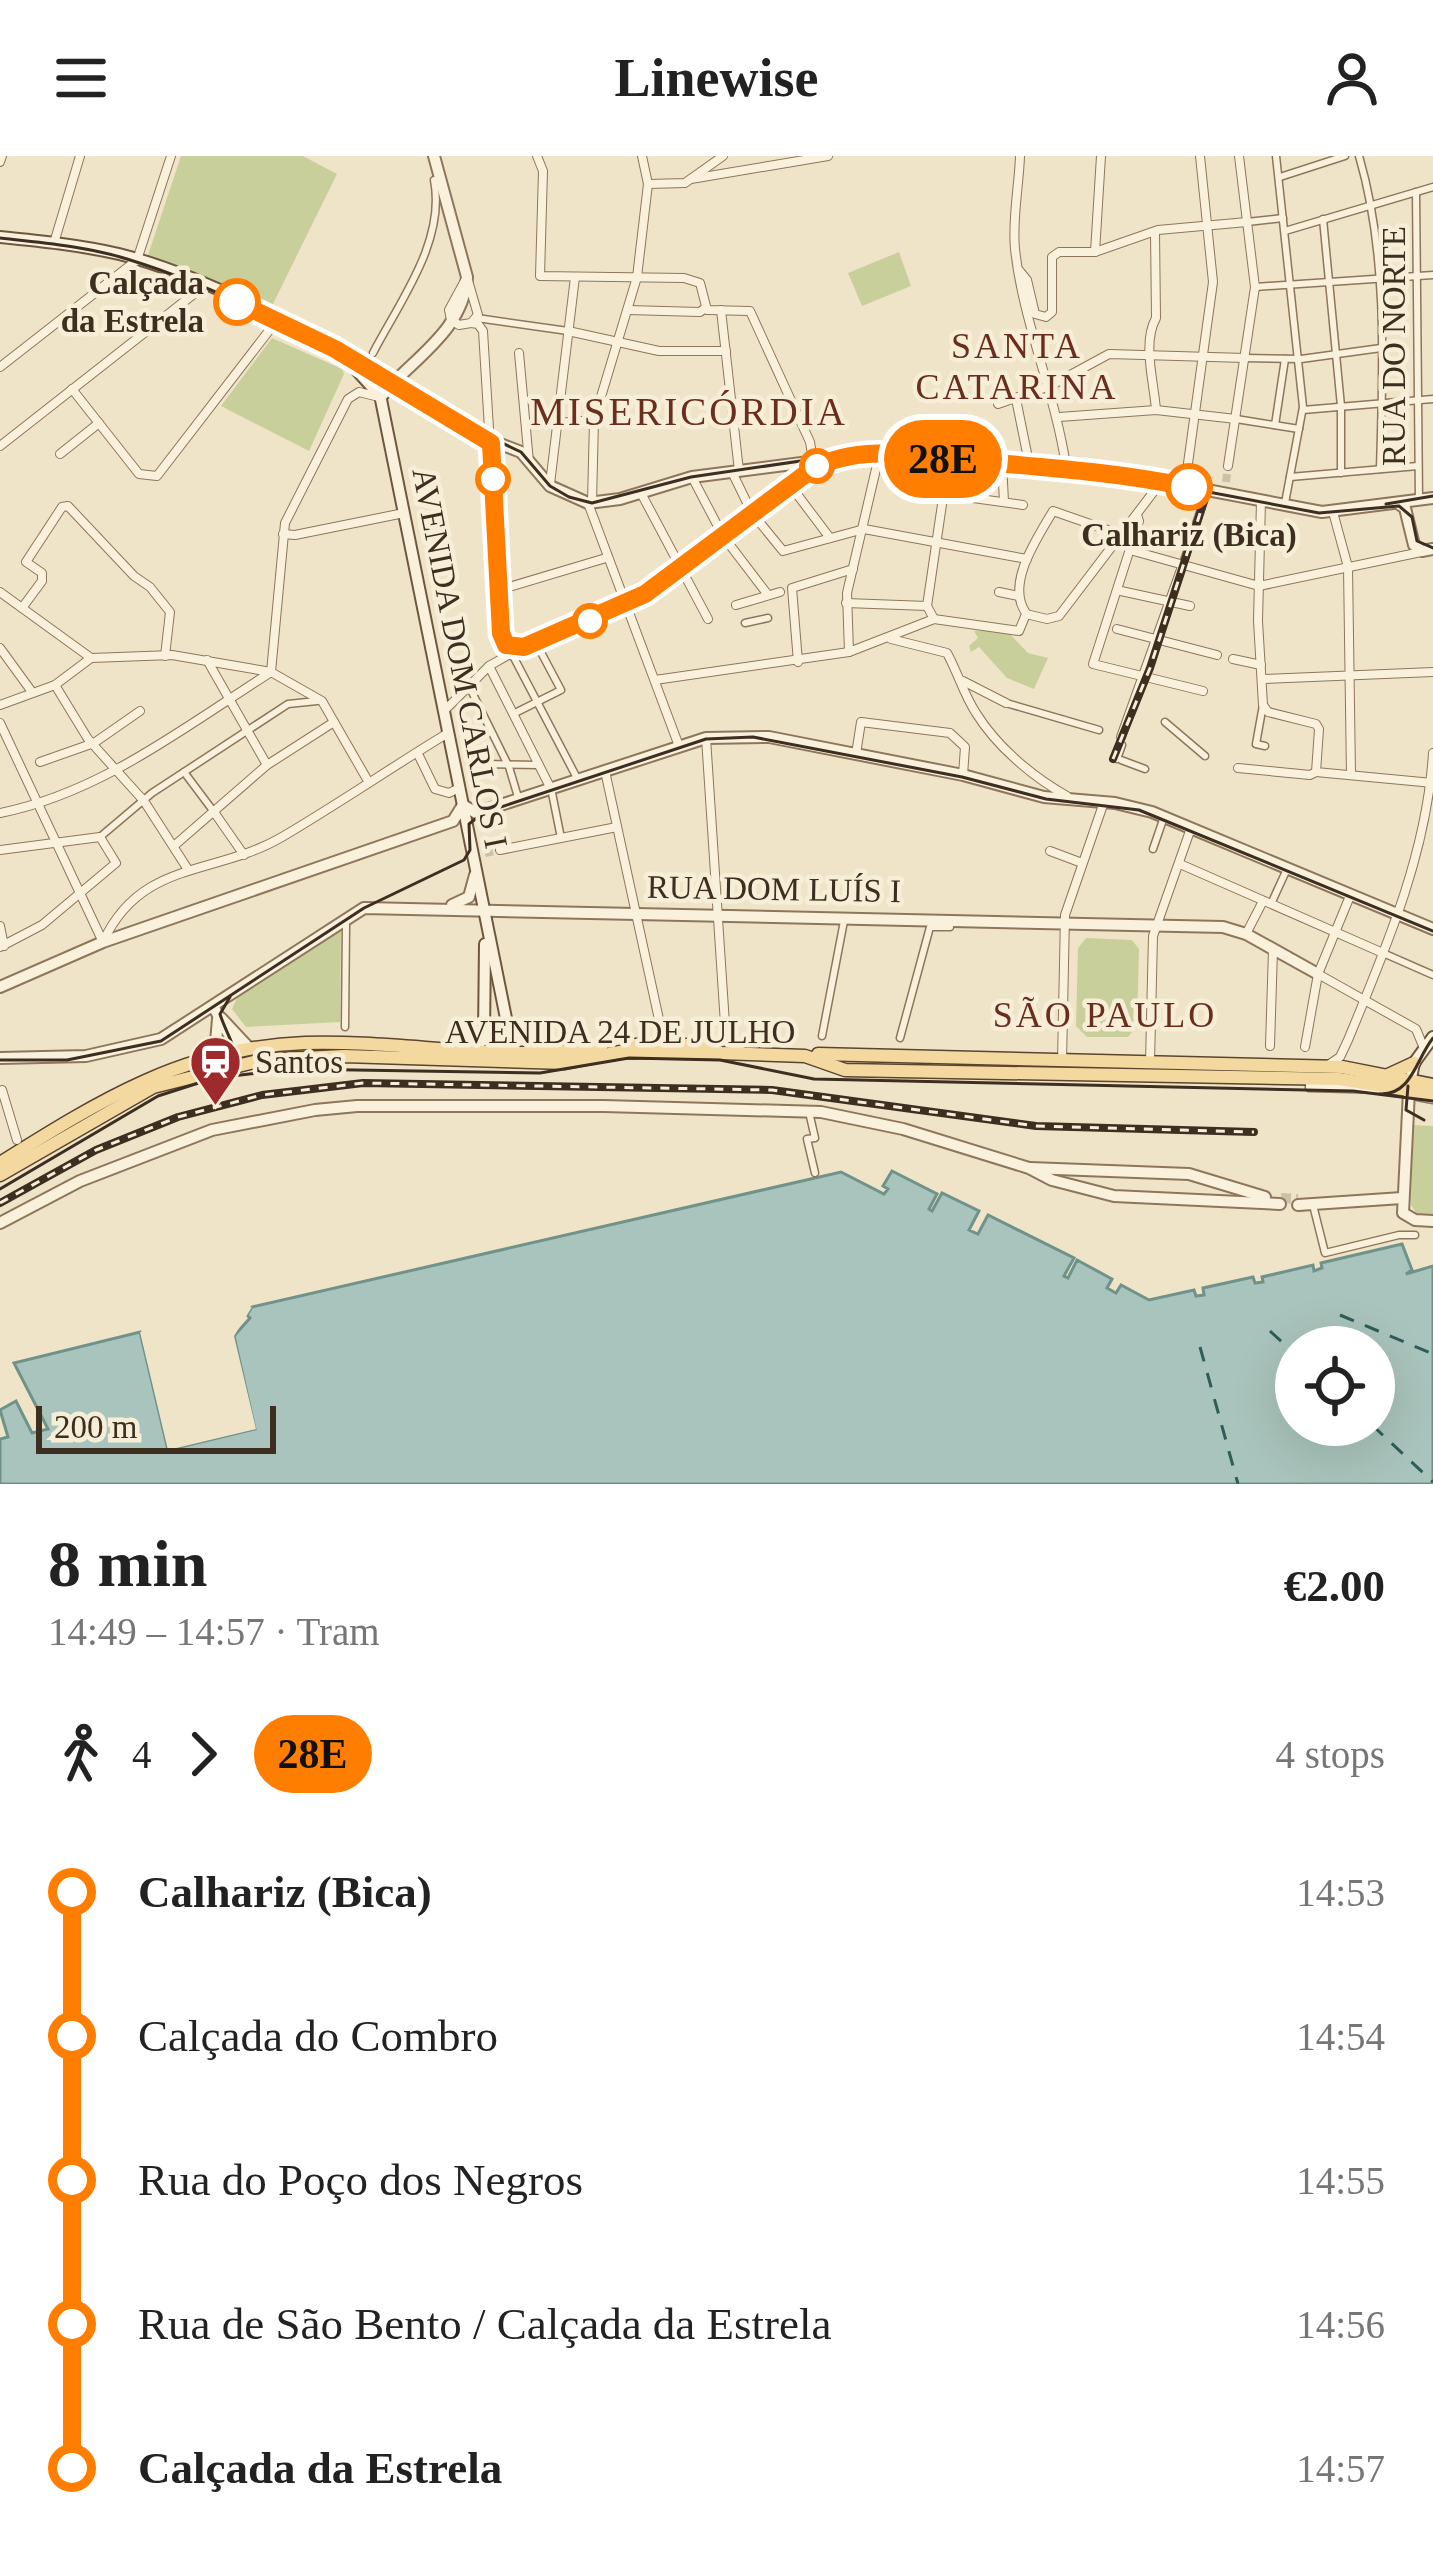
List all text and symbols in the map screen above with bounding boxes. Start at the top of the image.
icon: menu [48,45,114,111]
icon: person [1319,45,1385,111]
text: Linewise [614,48,819,108]
street label: RUA DO NORTE [1376,226,1412,466]
place label: Calçada da Estrela [61,265,204,339]
marker: Calçada da Estrela [215,280,259,324]
district label: SANTA CATARINA [915,326,1119,407]
district label: MISERICÓRDIA [530,390,848,433]
line badge: 28E [874,420,1012,498]
text: 28E [908,436,978,482]
unlabelled marker [801,450,833,482]
unlabelled marker [477,463,509,495]
street label: AVENIDA DOM CARLOS I [405,465,515,851]
marker: Calhariz (Bica) [1167,465,1211,509]
place label: Calhariz (Bica) [1081,517,1297,554]
unlabelled marker [574,605,606,637]
street label: RUA DOM LUÍS I [647,869,901,909]
district label: SÃO PAULO [993,995,1217,1035]
street label: AVENIDA 24 DE JULHO [445,1014,795,1050]
station icon: Santos [188,1034,244,1108]
place label: Santos [255,1044,343,1080]
map controls [1275,1326,1395,1446]
button: locate [1275,1326,1395,1446]
scale bar [36,1400,276,1453]
text: 200 m [54,1409,137,1445]
text: 8 min [48,1527,208,1600]
text: €2.00 [1284,1561,1385,1611]
text: 14:49 – 14:57 · Tram [48,1610,380,1653]
icon: walk [48,1721,114,1787]
icon: forward [170,1721,236,1787]
text: 28E [278,1731,348,1777]
text: 4 [132,1733,152,1776]
text: 4 stops [1276,1733,1385,1776]
text: Calhariz (Bica) [138,1867,432,1917]
text: 14:53 [1296,1871,1385,1914]
text: Calçada do Combro [138,2011,498,2061]
text: 14:54 [1296,2015,1385,2058]
text: Rua do Poço dos Negros [138,2155,583,2205]
text: 14:55 [1296,2159,1385,2202]
text: Rua de São Bento / Calçada da Estrela [138,2299,832,2349]
text: 14:56 [1296,2303,1385,2346]
text: Calçada da Estrela [138,2443,502,2493]
text: 14:57 [1296,2447,1385,2490]

